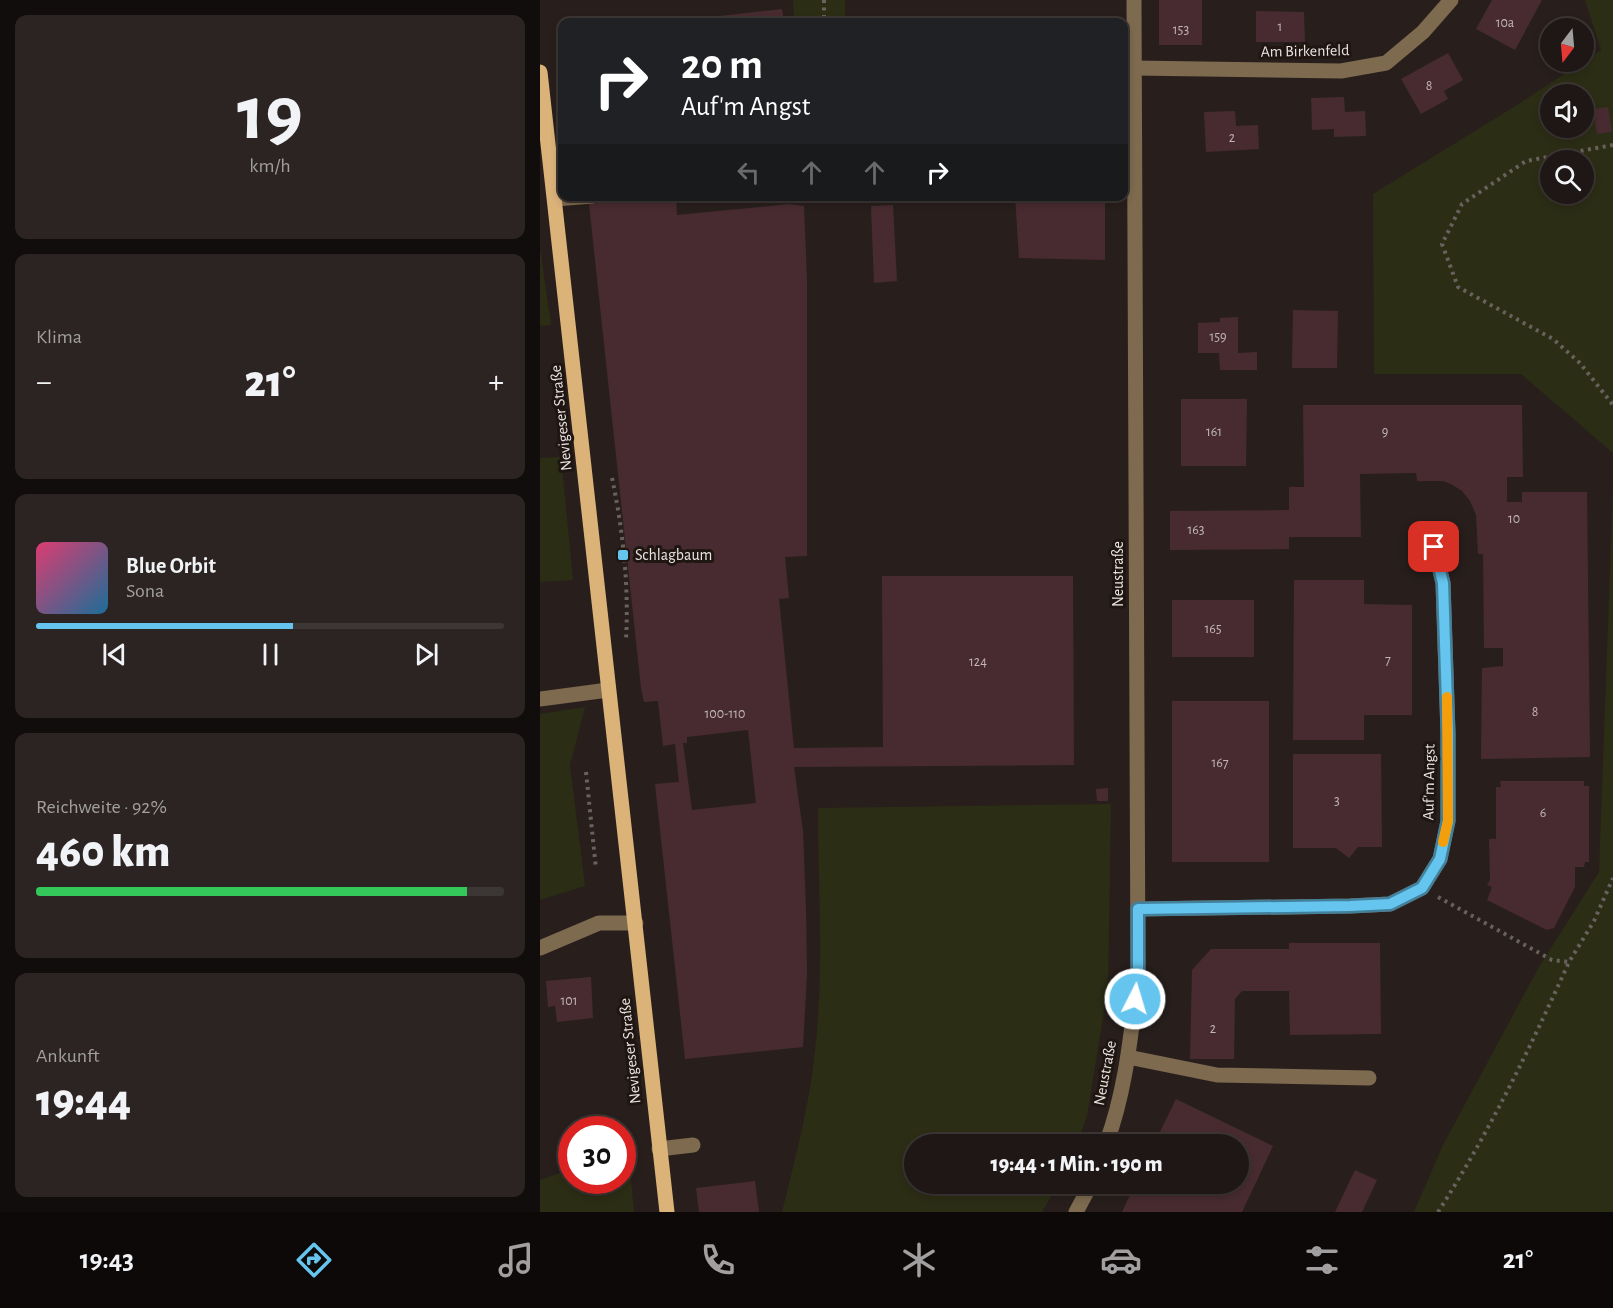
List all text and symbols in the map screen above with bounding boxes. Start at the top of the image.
house number: 10a [1496,16,1515,30]
north arrow [1540,18,1594,72]
map controls [1540,18,1594,204]
house number: 1 [1278,20,1282,34]
house number: 153 [1173,23,1189,37]
icon: right [582,42,660,120]
street label: Am Birkenfeld [1260,42,1350,60]
text: 20 m [681,44,763,86]
text: 19 [237,76,303,154]
house number: 8 [1426,79,1432,93]
button: sound [1540,84,1594,138]
text: Auf'm Angst [681,93,810,120]
house number: 2 [1229,131,1235,145]
button: search [1540,150,1594,204]
text: km/h [249,156,291,176]
icon: left [732,156,765,189]
icon: ahead [795,156,828,189]
icon: ahead [858,156,891,189]
icon: right [921,156,954,189]
text: Klima [36,327,82,347]
house number: 159 [1209,330,1227,344]
text: 21° [244,360,296,405]
street label: Nevigeser Straße [547,364,575,472]
text: − [36,366,52,399]
text: + [488,366,504,399]
house number: 161 [1206,425,1222,439]
house number: 9 [1382,425,1388,439]
house number: 10 [1508,512,1520,526]
pin [1408,521,1459,572]
house number: 163 [1187,523,1205,537]
icon: arrive [1417,530,1450,563]
street label: Neustraße [1110,541,1126,607]
place label: Schlagbaum [635,547,712,563]
marker: Schlagbaum [616,548,630,562]
text: Blue Orbit [126,555,216,577]
text: Sona [126,581,164,601]
house number: 165 [1204,622,1222,636]
icon: previous [98,638,131,671]
icon: pause [254,638,287,671]
icon: next [410,638,443,671]
house number: 7 [1385,653,1391,667]
house number: 124 [969,655,987,669]
house number: 8 [1532,705,1538,719]
house number: 100-110 [705,707,745,721]
street label: Auf'm Angst [1420,744,1438,820]
house number: 167 [1211,756,1229,770]
house number: 3 [1334,794,1340,808]
text: Reichweite · 92% [36,797,167,817]
house number: 6 [1540,806,1546,820]
text: 460 km [36,830,171,875]
position arrow [1103,967,1167,1031]
house number: 101 [560,994,578,1008]
street label: Nevigeser Straße [616,997,644,1105]
house number: 2 [1210,1022,1216,1036]
street label: Neustraße [1091,1039,1119,1107]
text: Ankunft [36,1046,100,1066]
text: 19:44 [36,1079,131,1124]
speed limit sign: 30 [558,1116,636,1194]
text: 19:44 · 1 Min. · 190 m [990,1153,1163,1175]
icon: directions [293,1239,335,1281]
icon: music [495,1239,537,1281]
icon: phone [697,1239,739,1281]
icon: climate [898,1239,940,1281]
icon: car [1100,1239,1142,1281]
icon: filters [1301,1239,1343,1281]
text: 19:43 [80,1246,134,1273]
text: 21° [1503,1246,1533,1273]

